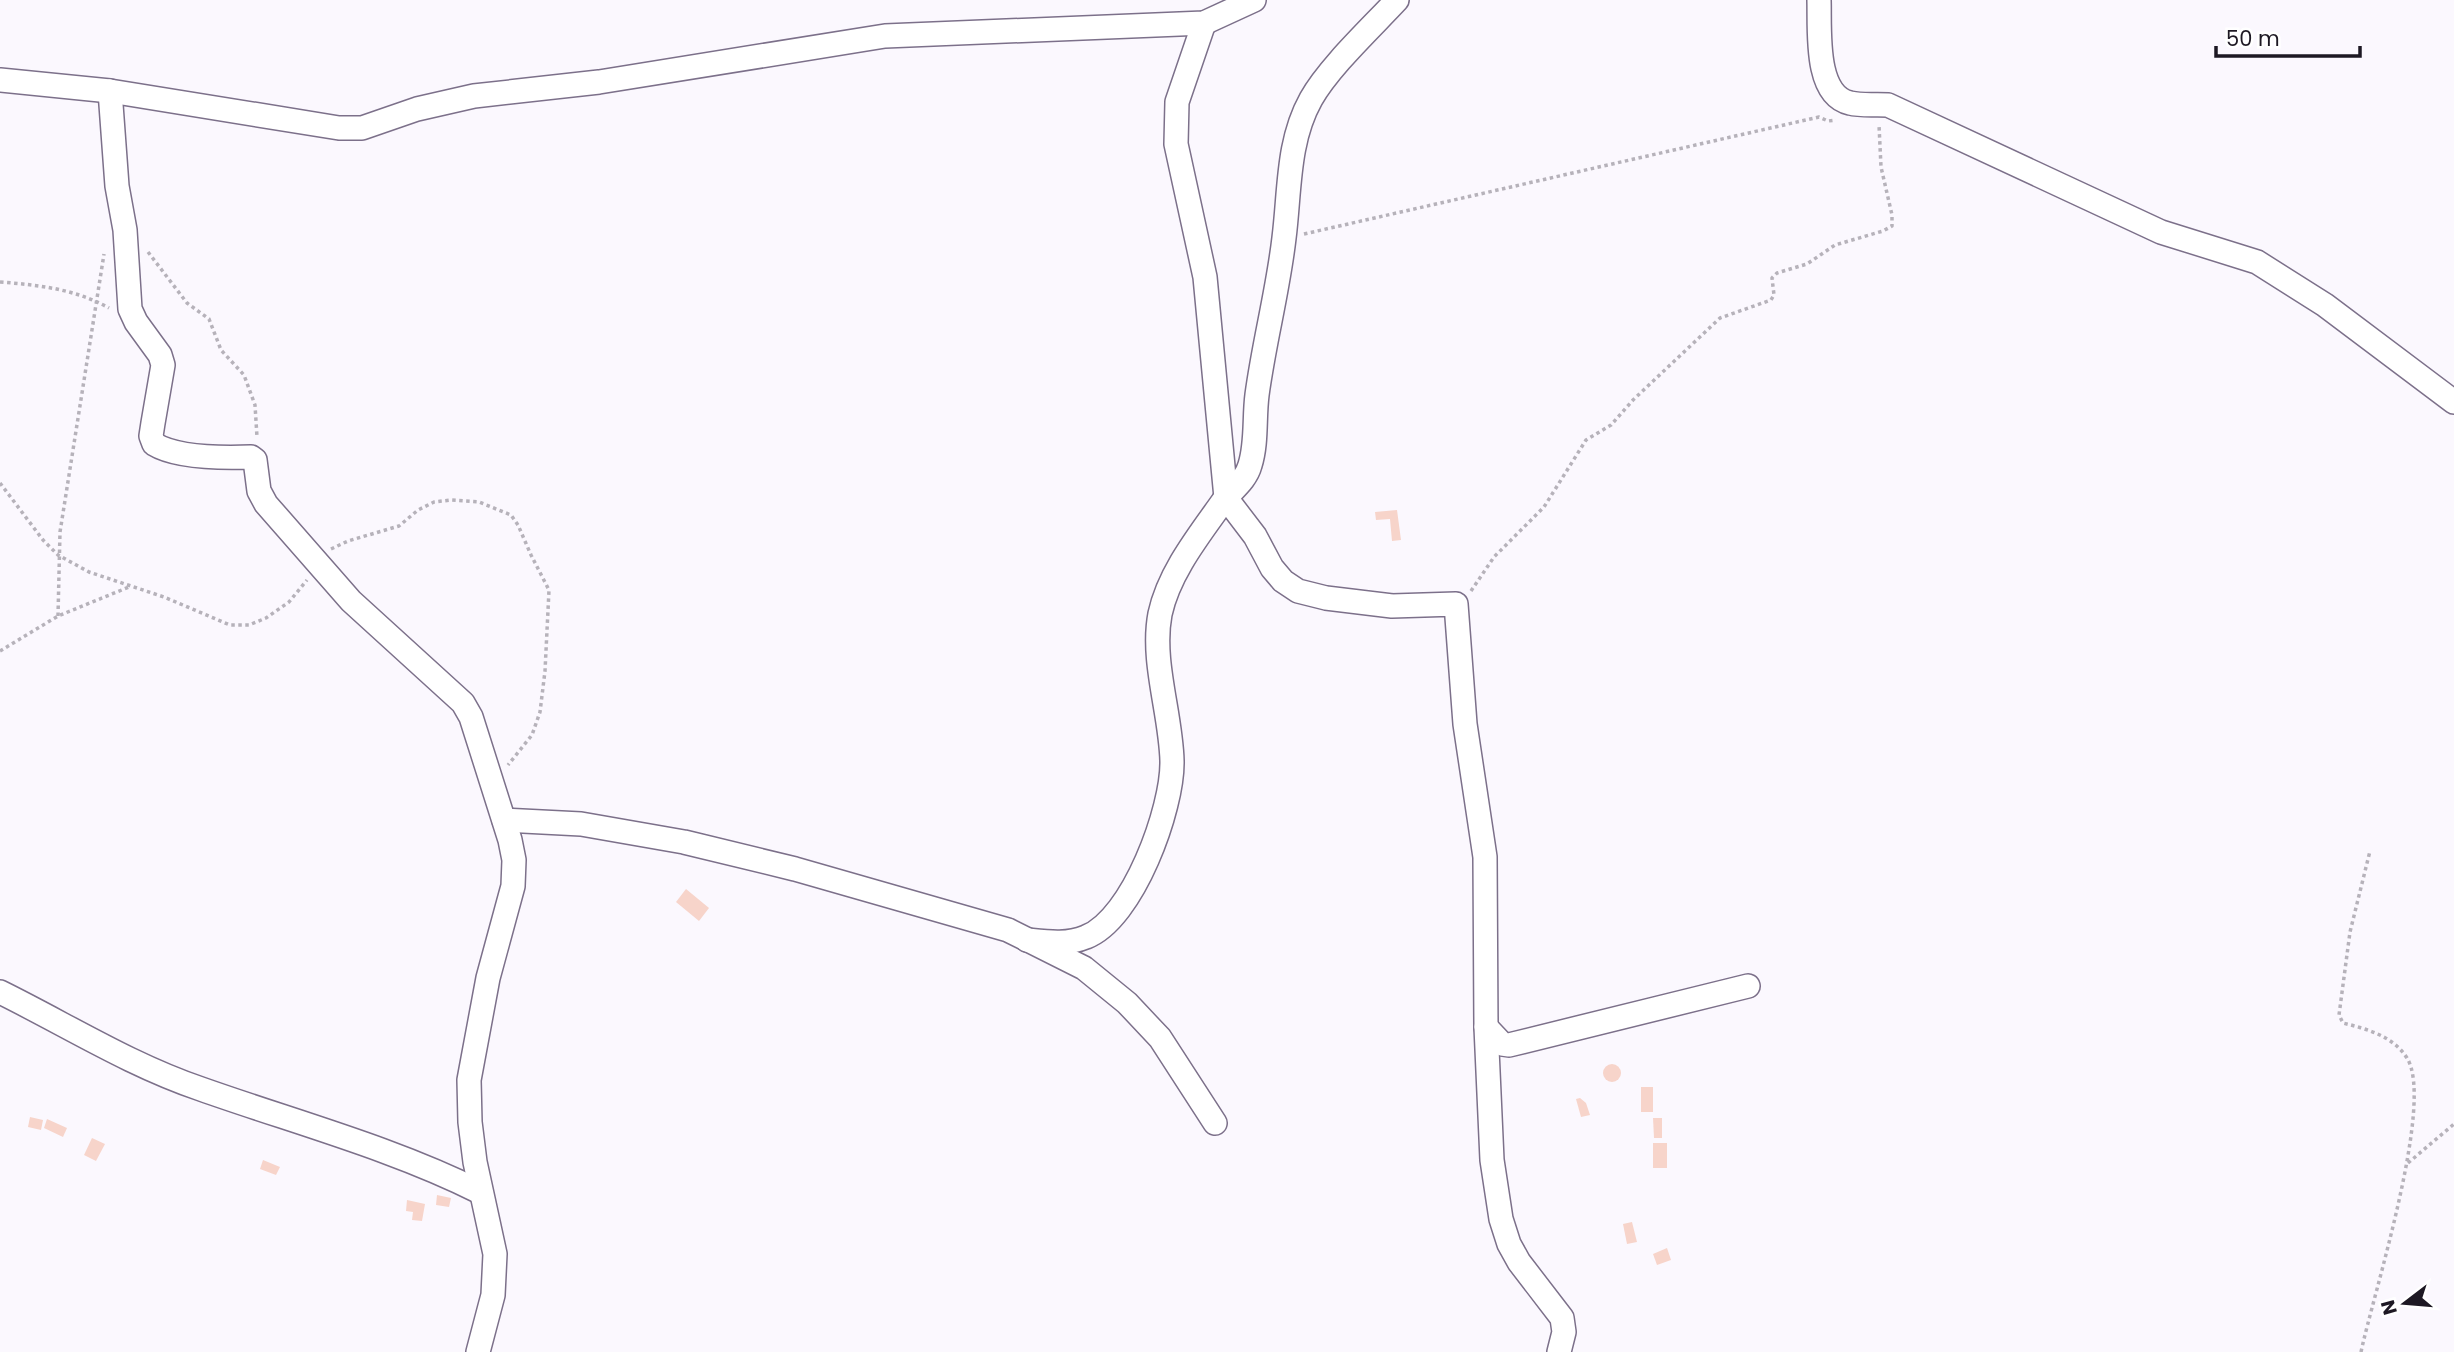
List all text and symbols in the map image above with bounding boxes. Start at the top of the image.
scale bar [2216,14,2360,58]
text: 50 m [2226,24,2280,53]
north arrow [2370,1268,2440,1338]
text: N [2374,1297,2404,1318]

